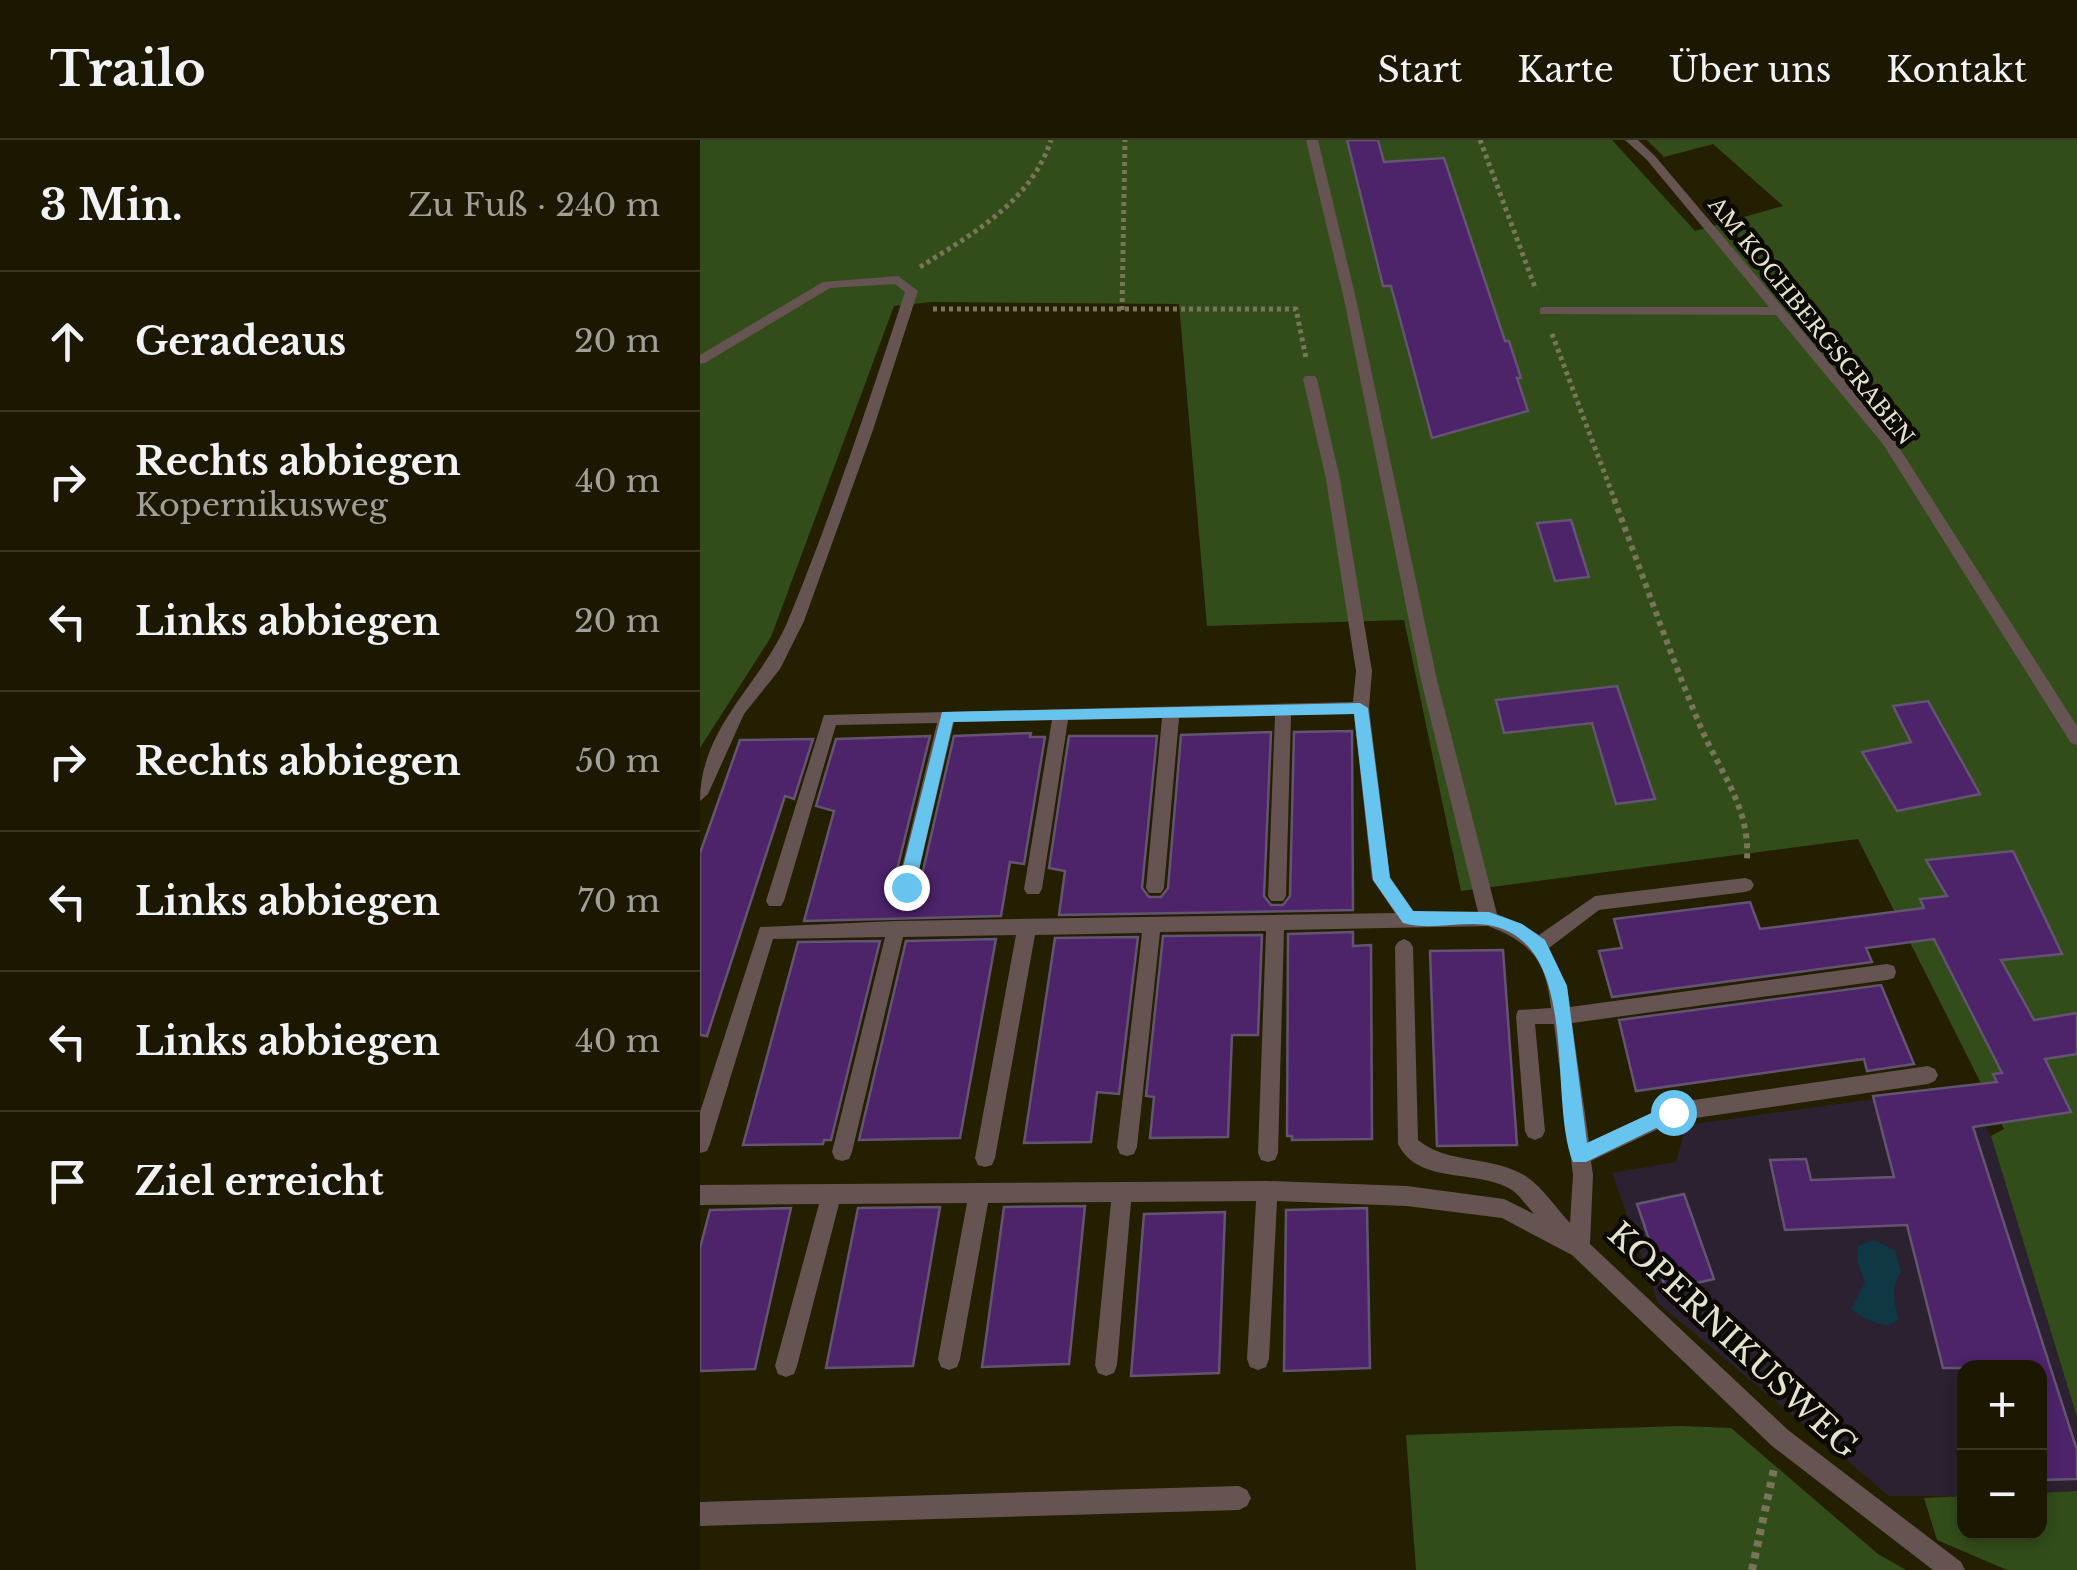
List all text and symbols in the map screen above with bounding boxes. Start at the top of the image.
text: Trailo [50,39,206,99]
text: Start [1377,48,1462,91]
text: Karte [1517,48,1614,91]
text: Über uns [1669,48,1831,91]
text: Kontakt [1886,48,2027,91]
text: 3 Min. [40,179,183,231]
text: Zu Fuß · 240 m [408,185,660,225]
street label: AM KOCHBERGSGRABEN [1702,191,1920,451]
icon: ahead [40,314,95,369]
text: Geradeaus [135,318,346,365]
text: 20 m [574,321,660,361]
text: Rechts abbiegen [135,438,461,485]
icon: right [40,454,95,509]
text: 40 m [575,461,660,501]
text: Kopernikusweg [135,485,388,525]
icon: left [40,594,95,649]
text: Links abbiegen [135,598,440,645]
text: 20 m [574,601,660,641]
icon: right [40,734,95,789]
text: Rechts abbiegen [135,738,461,785]
text: 50 m [575,741,660,781]
route end [884,865,930,911]
icon: left [40,874,95,929]
text: Links abbiegen [135,878,440,925]
text: 70 m [578,881,660,921]
icon: left [40,1014,95,1069]
text: Links abbiegen [135,1018,440,1065]
text: 40 m [575,1021,660,1061]
route start [1651,1090,1697,1136]
icon: arrive [40,1154,95,1209]
text: Ziel erreicht [135,1158,384,1205]
street label: KOPERNIKUSWEG [1600,1214,1866,1466]
map controls [1957,1360,2047,1540]
button: + [1957,1360,2047,1450]
button: − [1957,1450,2047,1540]

